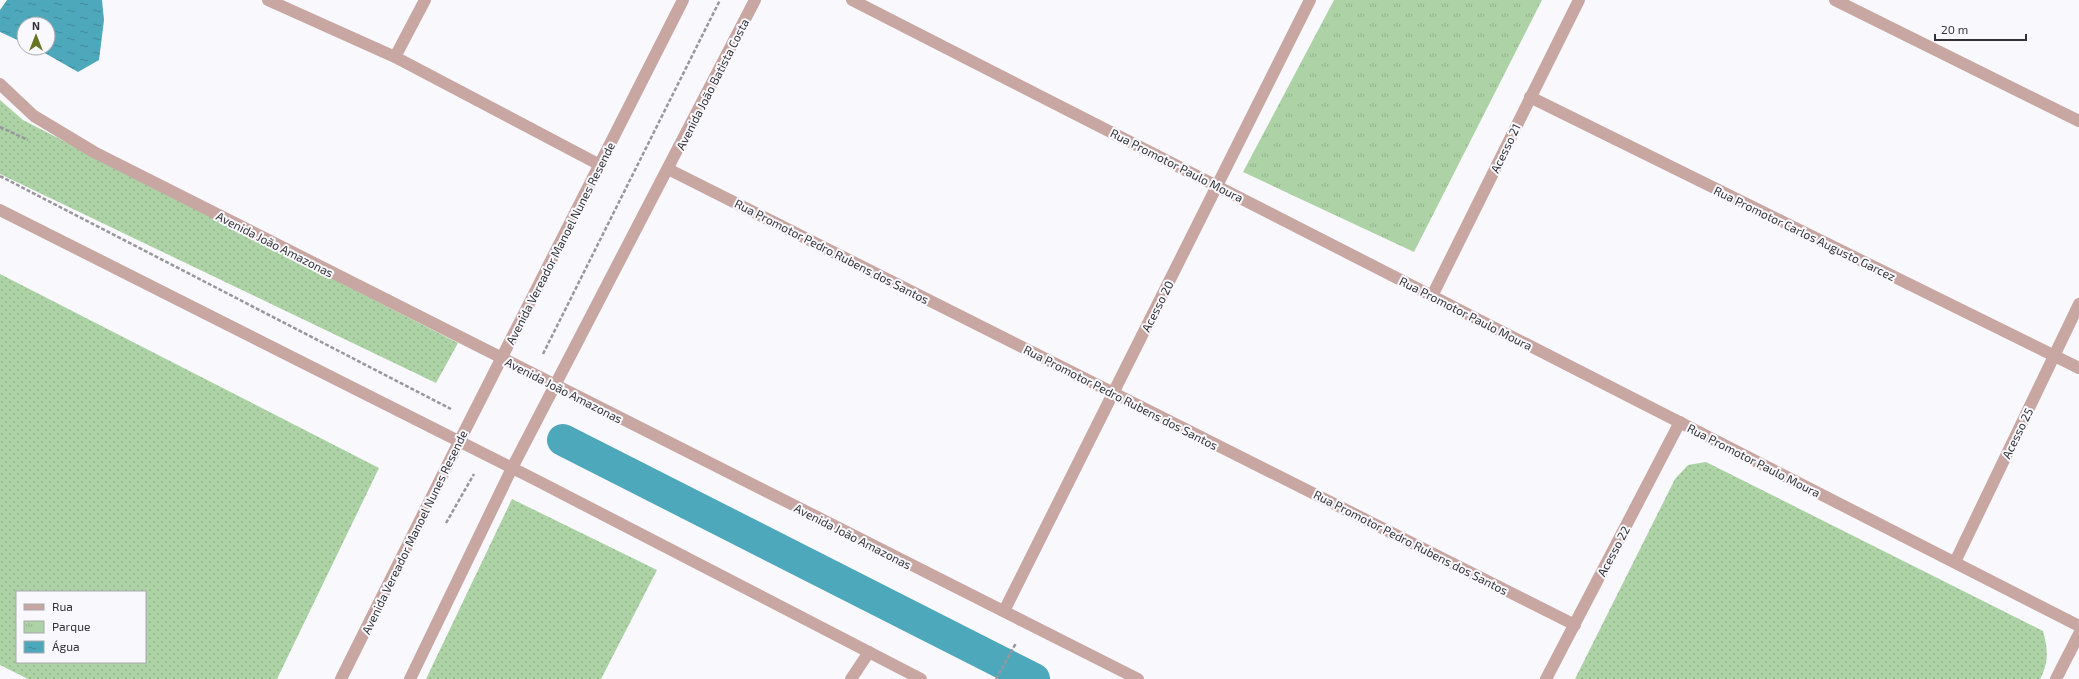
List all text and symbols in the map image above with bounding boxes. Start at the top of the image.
north arrow [16,16,56,56]
street label: Avenida João Batista Costa [673,16,751,152]
scale bar [1935,16,2026,42]
text: N [32,19,40,32]
text: 20 m [1941,22,1968,36]
street label: Acesso 21 [1487,121,1523,175]
street label: Rua Promotor Paulo Moura [1108,125,1246,205]
street label: Avenida Vereador Manoel Nunes Resende [503,140,617,346]
street label: Rua Promotor Carlos Augusto Garcez [1712,183,1898,283]
street label: Rua Promotor Pedro Rubens dos Santos [733,196,931,306]
street label: Avenida João Amazonas [214,208,336,280]
street label: Rua Promotor Paulo Moura [1397,273,1535,353]
street label: Acesso 20 [1138,278,1176,334]
street label: Rua Promotor Pedro Rubens dos Santos [1022,342,1220,452]
street label: Avenida João Amazonas [503,354,625,426]
street label: Acesso 25 [1999,405,2035,461]
street label: Rua Promotor Paulo Moura [1685,420,1823,500]
street label: Avenida Vereador Manoel Nunes Resende [358,428,470,636]
street label: Rua Promotor Pedro Rubens dos Santos [1312,487,1510,597]
street label: Avenida João Amazonas [792,500,914,572]
street label: Acesso 22 [1594,523,1632,579]
legend [16,591,146,663]
text: Rua [52,599,73,613]
text: Parque [52,619,90,633]
text: Água [52,639,80,653]

